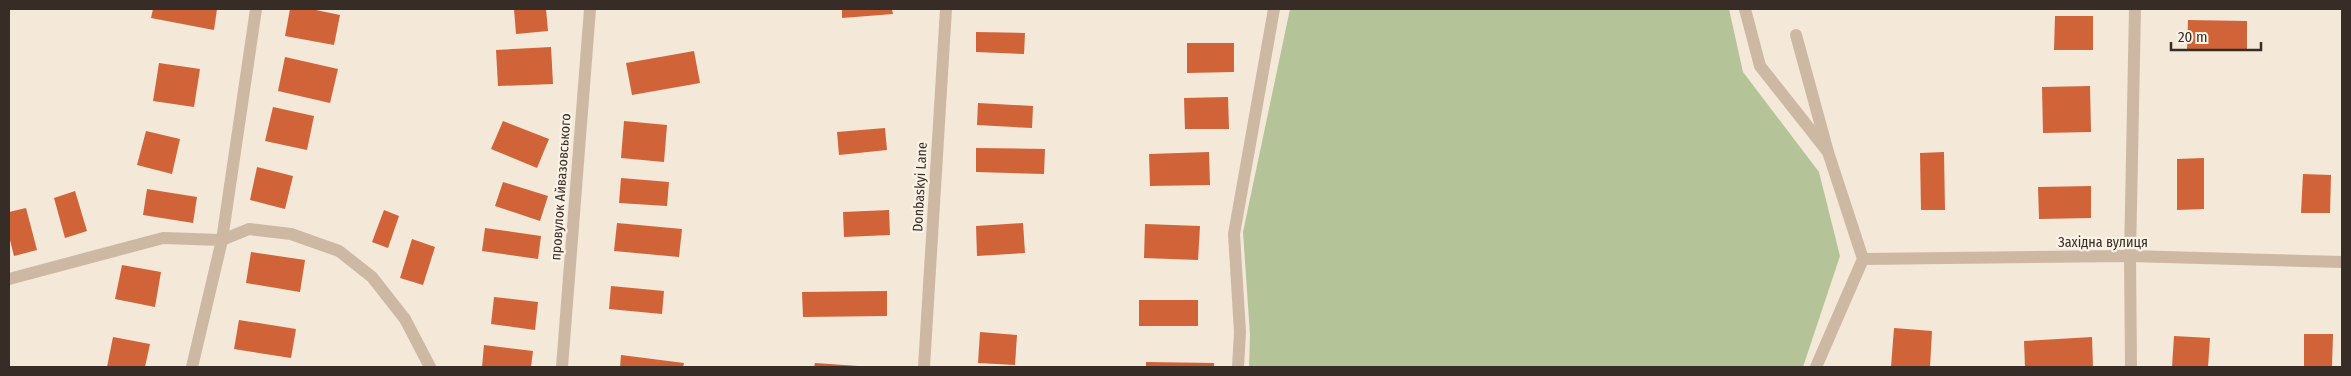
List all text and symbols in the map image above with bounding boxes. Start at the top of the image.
scale bar [2171,20,2261,52]
text: 20 m [2178,28,2208,46]
street label: провулок Айвазовського [547,113,575,261]
street label: Donbaskyi Lane [909,142,931,232]
street label: Західна вулиця [2058,234,2148,251]

